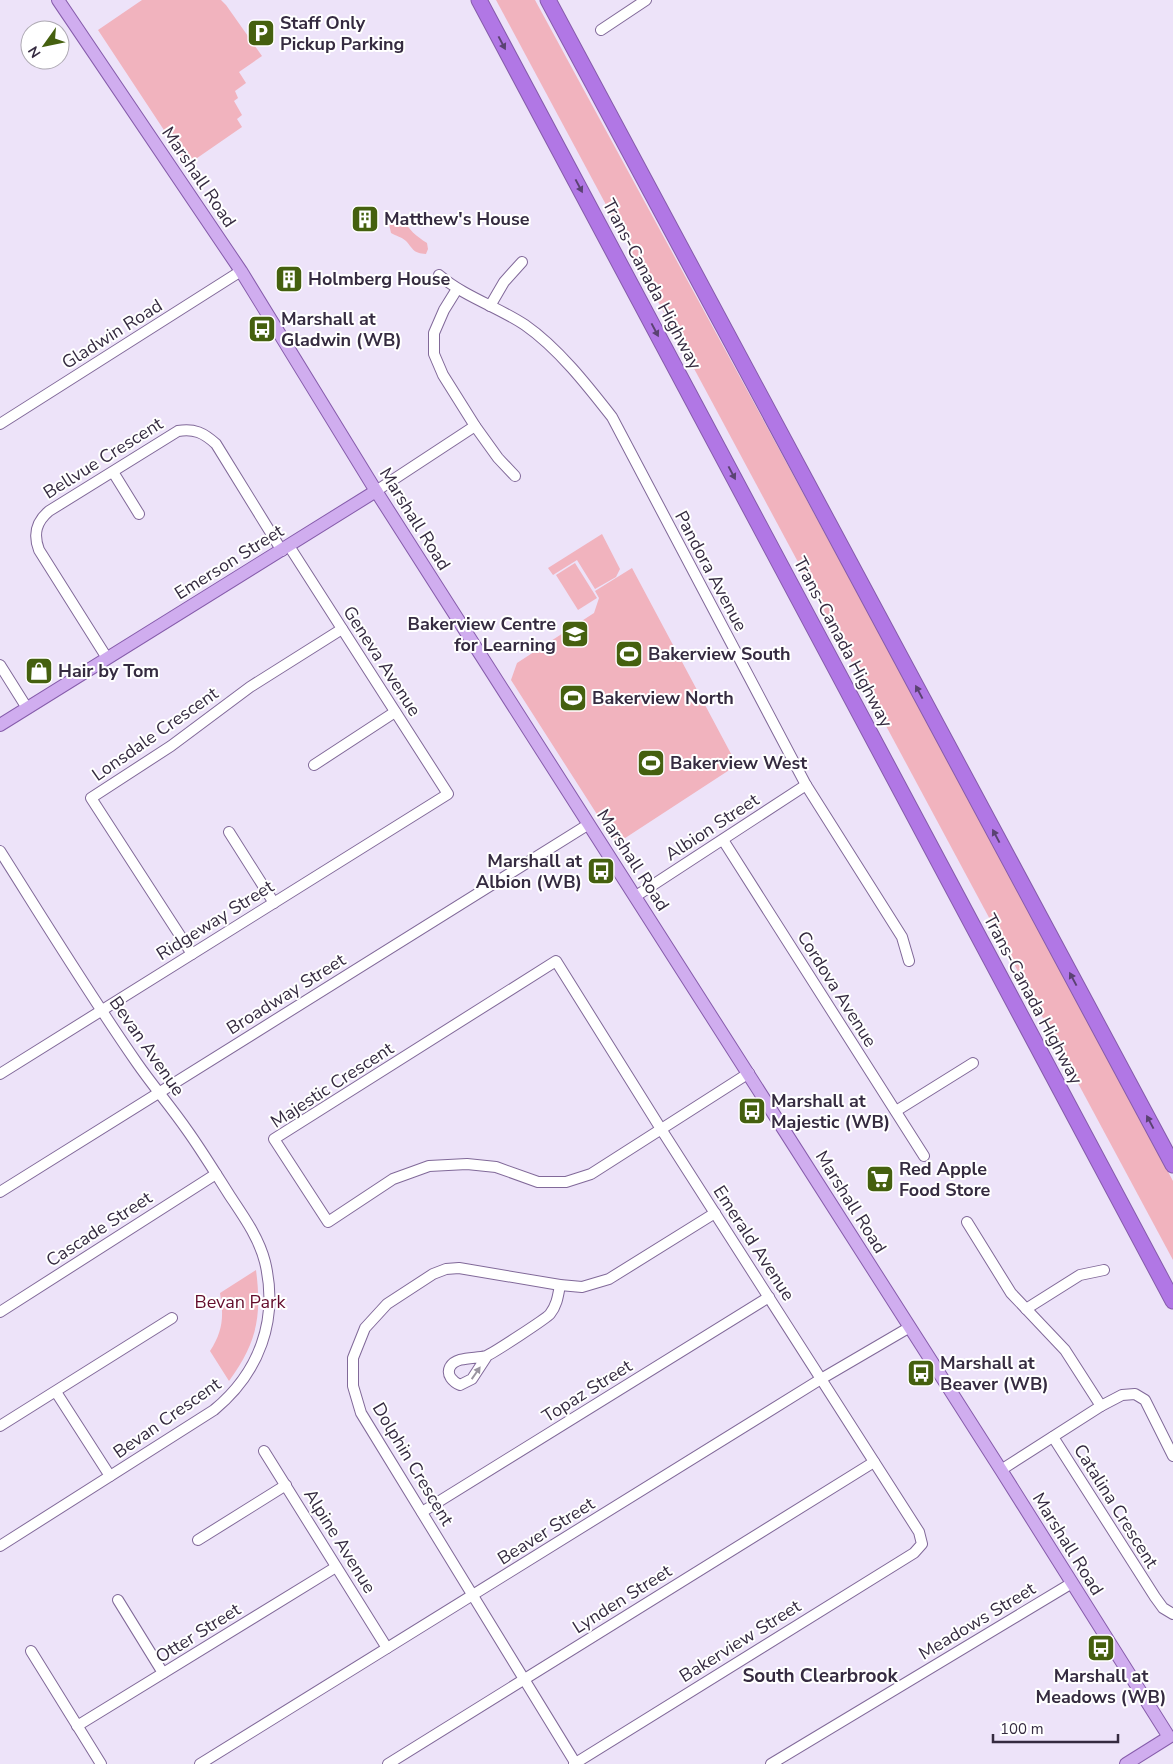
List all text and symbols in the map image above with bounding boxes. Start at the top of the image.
place label: Staff Only Pickup Parking [280,11,404,56]
parking icon: Staff Only Pickup Parking [246,18,276,48]
north arrow [20,20,70,70]
one-way arrow [498,36,506,50]
text: N [24,42,45,61]
street label: Marshall Road [156,122,242,232]
one-way arrow [574,180,583,193]
street label: Trans-Canada Highway [597,195,708,374]
building icon: Matthew's House [350,204,380,234]
place label: Matthew's House [384,207,530,231]
building icon: Holmberg House [274,264,304,294]
place label: Holmberg House [308,267,450,291]
street label: Gladwin Road [57,293,167,375]
place label: Marshall at Gladwin (WB) [281,307,402,352]
bus stop icon: Marshall at Gladwin (WB) [247,314,277,344]
one-way arrow [651,322,659,337]
street label: Bellvue Crescent [39,411,168,504]
street label: Marshall Road [374,463,456,575]
one-way arrow [727,466,736,480]
street label: Pandora Avenue [669,507,753,635]
street label: Emerson Street [170,518,289,605]
street label: Trans-Canada Highway [788,553,899,732]
street label: Geneva Avenue [337,601,427,721]
place label: Bakerview Centre for Learning [408,612,556,657]
school or university icon: Bakerview Centre for Learning [560,619,590,649]
sports icon: Bakerview South [614,639,644,669]
place label: Bakerview South [648,642,791,666]
shop icon: Hair by Tom [24,656,54,686]
place label: Hair by Tom [58,659,159,683]
street label: Lonsdale Crescent [87,681,223,787]
sports icon: Bakerview North [558,683,588,713]
place label: Bakerview North [592,686,734,710]
one-way arrow [915,686,924,699]
sports icon: Bakerview West [636,748,666,778]
place label: Bakerview West [670,751,807,775]
street label: Albion Street [661,787,764,866]
street label: Marshall Road [591,804,675,916]
one-way arrow [992,828,1000,843]
place label: Marshall at Albion (WB) [476,849,582,894]
bus stop icon: Marshall at Albion (WB) [586,856,616,886]
street label: Ridgeway Street [152,874,279,966]
street label: Trans-Canada Highway [978,910,1089,1089]
street label: Cordova Avenue [792,926,882,1052]
street label: Broadway Street [222,947,351,1040]
one-way arrow [1069,972,1077,986]
street label: Bevan Avenue [104,991,190,1101]
street label: Majestic Crescent [266,1036,399,1134]
place label: Marshall at Majestic (WB) [771,1089,890,1134]
bus stop icon: Marshall at Majestic (WB) [737,1096,767,1126]
one-way arrow [1146,1115,1154,1129]
street label: Marshall Road [810,1146,892,1258]
place label: Red Apple Food Store [899,1157,991,1202]
supermarket icon: Red Apple Food Store [865,1164,895,1194]
street label: Emerald Avenue [708,1181,800,1305]
street label: Cascade Street [41,1185,157,1272]
park label: Bevan Park [194,1290,287,1314]
place label: Marshall at Beaver (WB) [940,1351,1049,1396]
street label: Topaz Street [538,1354,637,1428]
bus stop icon: Marshall at Beaver (WB) [906,1358,936,1388]
one-way arrow [471,1366,481,1380]
street label: Bevan Crescent [108,1372,226,1464]
street label: Dolphin Crescent [367,1398,460,1531]
street label: Catalina Crescent [1068,1439,1164,1573]
street label: Alpine Avenue [298,1484,382,1598]
street label: Marshall Road [1027,1488,1109,1600]
street label: Beaver Street [493,1491,600,1570]
street label: Lynden Street [568,1559,677,1639]
street label: Meadows Street [914,1576,1040,1665]
street label: Bakerview Street [675,1594,806,1688]
street label: Otter Street [151,1597,246,1669]
bus stop icon: Marshall at Meadows (WB) [1086,1633,1116,1663]
district label: South Clearbrook [742,1663,898,1689]
place label: Marshall at Meadows (WB) [1036,1664,1166,1709]
scale bar [993,1712,1118,1744]
text: 100 m [1000,1719,1044,1739]

